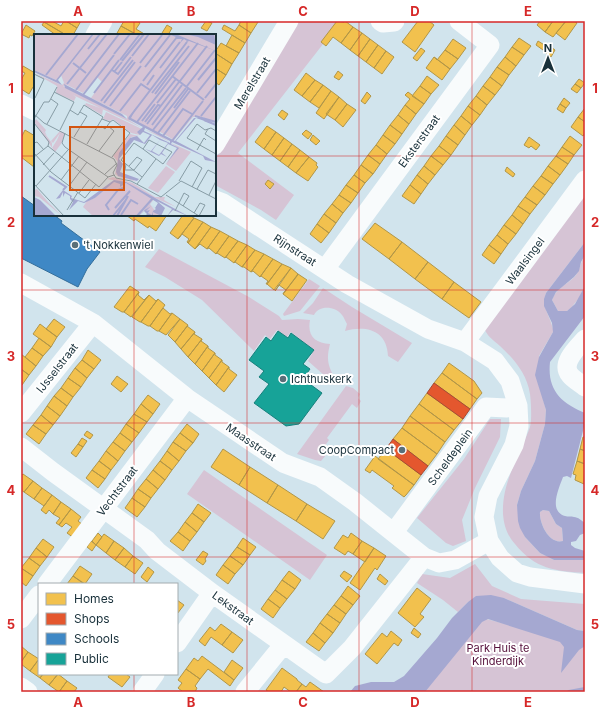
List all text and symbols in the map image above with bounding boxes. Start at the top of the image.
text: A [73,3,83,19]
text: B [187,3,196,19]
text: C [298,3,308,19]
text: D [410,3,420,19]
text: E [524,3,532,19]
inset map [34,34,216,216]
north arrow [528,38,568,78]
text: N [544,41,552,55]
street label: Merelstraat [231,54,273,112]
text: 1 [8,80,14,96]
text: 1 [592,80,598,96]
street label: Eksterstraat [395,111,443,170]
text: 2 [7,214,15,230]
text: 2 [591,214,599,230]
street label: Rijnstraat [271,231,319,269]
street label: Waalsingel [503,234,547,288]
place label: 't Nokkenwiel [83,238,153,252]
marker: 't Nokkenwiel [70,240,80,250]
street label: IJsselstraat [33,340,81,396]
text: 3 [7,348,15,364]
text: 3 [591,348,599,364]
place label: Ichthuskerk [291,372,352,386]
marker: Ichthuskerk [278,374,288,384]
street label: Maasstraat [223,420,279,464]
street label: Scheldeplein [425,426,475,488]
place label: CoopCompact [319,443,394,457]
marker: CoopCompact [397,445,407,455]
street label: Vechtstraat [94,463,141,519]
text: 4 [7,482,16,498]
text: 4 [591,482,600,498]
legend [38,583,178,675]
street label: Lekstraat [209,588,257,628]
text: Homes [74,591,114,606]
text: Shops [74,611,110,626]
text: 5 [7,616,15,632]
text: 5 [591,616,599,632]
text: Schools [74,631,119,646]
park label: Park Huis te Kinderdijk [467,641,529,668]
text: Public [74,651,109,666]
text: A [73,694,83,710]
text: B [187,694,196,710]
text: C [298,694,308,710]
text: D [410,694,420,710]
text: E [524,694,532,710]

